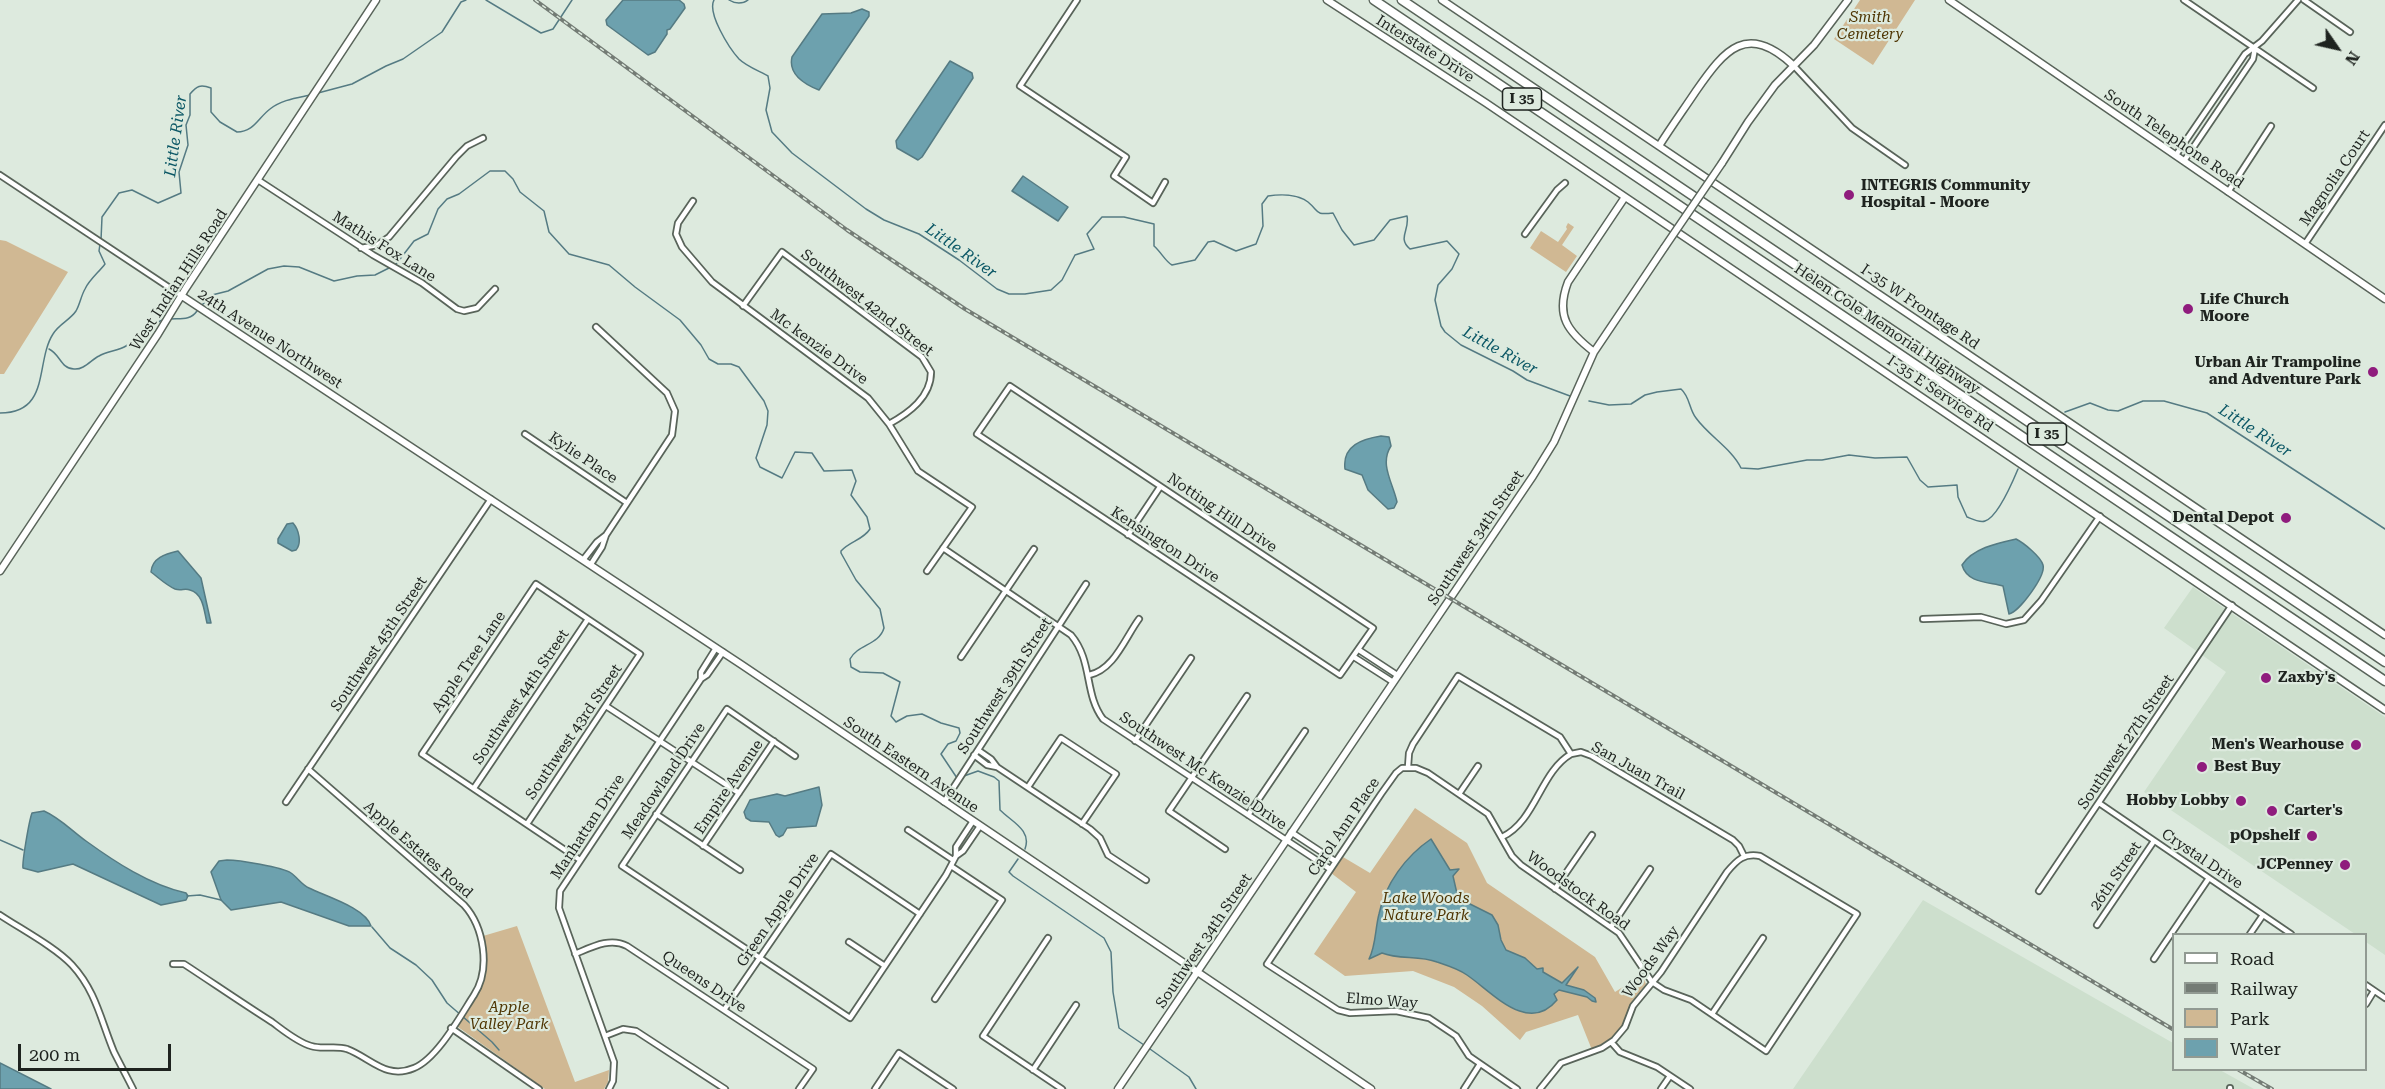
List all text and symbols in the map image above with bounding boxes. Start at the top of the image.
park label: Smith Cemetery [1837,9,1903,44]
street label: Interstate Drive [1373,12,1477,86]
north arrow [2307,18,2367,78]
text: N [2341,48,2364,69]
street label: South Telephone Road [2101,86,2247,192]
road number: I 35 [1502,88,1541,110]
water label: Little River [161,94,191,178]
street label: Magnolia Court [2296,126,2374,230]
place label: INTEGRIS Community Hospital - Moore [1861,177,2030,212]
marker: INTEGRIS Community Hospital - Moore [1842,188,1856,202]
street label: West Indian Hills Road [127,206,231,354]
street label: Mathis Fox Lane [329,208,439,286]
water label: Little River [922,219,1000,283]
street label: Southwest 42nd Street [797,246,937,360]
street label: Helen Cole Memorial Highway [1791,260,1983,398]
street label: I-35 W Frontage Rd [1857,261,1983,353]
street label: 24th Avenue Northwest [194,285,346,393]
place label: Life Church Moore [2200,291,2289,326]
marker: Life Church Moore [2181,302,2195,316]
street label: Mc kenzie Drive [767,306,871,388]
water label: Little River [1459,323,1541,379]
street label: I-35 E Service Rd [1883,352,1997,436]
place label: Urban Air Trampoline and Adventure Park [2194,354,2361,389]
marker: Urban Air Trampoline and Adventure Park [2366,365,2380,379]
water label: Little River [2215,400,2295,462]
road number: I 35 [2028,423,2066,445]
street label: Kylie Place [545,428,621,488]
street label: Southwest 34th Street [1424,467,1528,609]
street label: Notting Hill Drive [1164,470,1280,556]
street label: Kensington Drive [1107,503,1223,587]
place label: Dental Depot [2173,509,2274,527]
marker: Dental Depot [2279,511,2293,525]
street label: Southwest 45th Street [327,573,431,715]
street label: Apple Tree Lane [428,608,510,716]
street label: Southwest 39th Street [954,614,1056,758]
street label: Southwest 44th Street [469,626,573,768]
street label: Southwest 43rd Street [522,661,626,803]
place label: Zaxby's [2278,669,2335,687]
street label: Southwest 27th Street [2074,671,2178,813]
marker: Zaxby's [2259,671,2273,685]
street label: Southwest Mc Kenzie Drive [1116,708,1290,834]
street label: South Eastern Avenue [840,713,982,817]
street label: Meadowland Drive [618,719,710,843]
street label: Empire Avenue [691,736,767,838]
place label: Men's Wearhouse [2212,736,2344,754]
street label: San Juan Trail [1588,738,1688,804]
marker: Men's Wearhouse [2349,738,2363,752]
place label: Best Buy [2214,758,2281,776]
marker: Best Buy [2195,760,2209,774]
street label: Manhattan Drive [547,771,629,883]
street label: Carol Ann Place [1304,774,1384,880]
place label: Hobby Lobby [2126,792,2229,810]
marker: Hobby Lobby [2234,794,2248,808]
street label: Apple Estates Road [360,798,476,902]
place label: Carter's [2284,802,2343,820]
marker: Carter's [2265,804,2279,818]
street label: Crystal Drive [2158,825,2246,893]
place label: pOpshelf [2230,827,2300,845]
marker: pOpshelf [2305,829,2319,843]
street label: 26th Street [2086,838,2146,914]
street label: Woodstock Road [1523,848,1633,934]
street label: Green Apple Drive [733,850,823,970]
place label: JCPenney [2257,856,2333,874]
marker: JCPenney [2338,858,2352,872]
street label: Southwest 34th Street [1152,870,1256,1012]
park label: Lake Woods Nature Park [1383,890,1469,925]
street label: Woods Way [1619,922,1683,1002]
legend [2172,933,2367,1071]
street label: Queens Drive [659,947,749,1017]
text: Road [2230,948,2274,969]
text: Railway [2230,978,2298,999]
street label: Elmo Way [1345,990,1419,1012]
park label: Apple Valley Park [470,999,548,1034]
text: Park [2230,1008,2270,1029]
scale bar [21,1032,174,1070]
text: Water [2230,1038,2281,1059]
text: 200 m [29,1044,80,1065]

